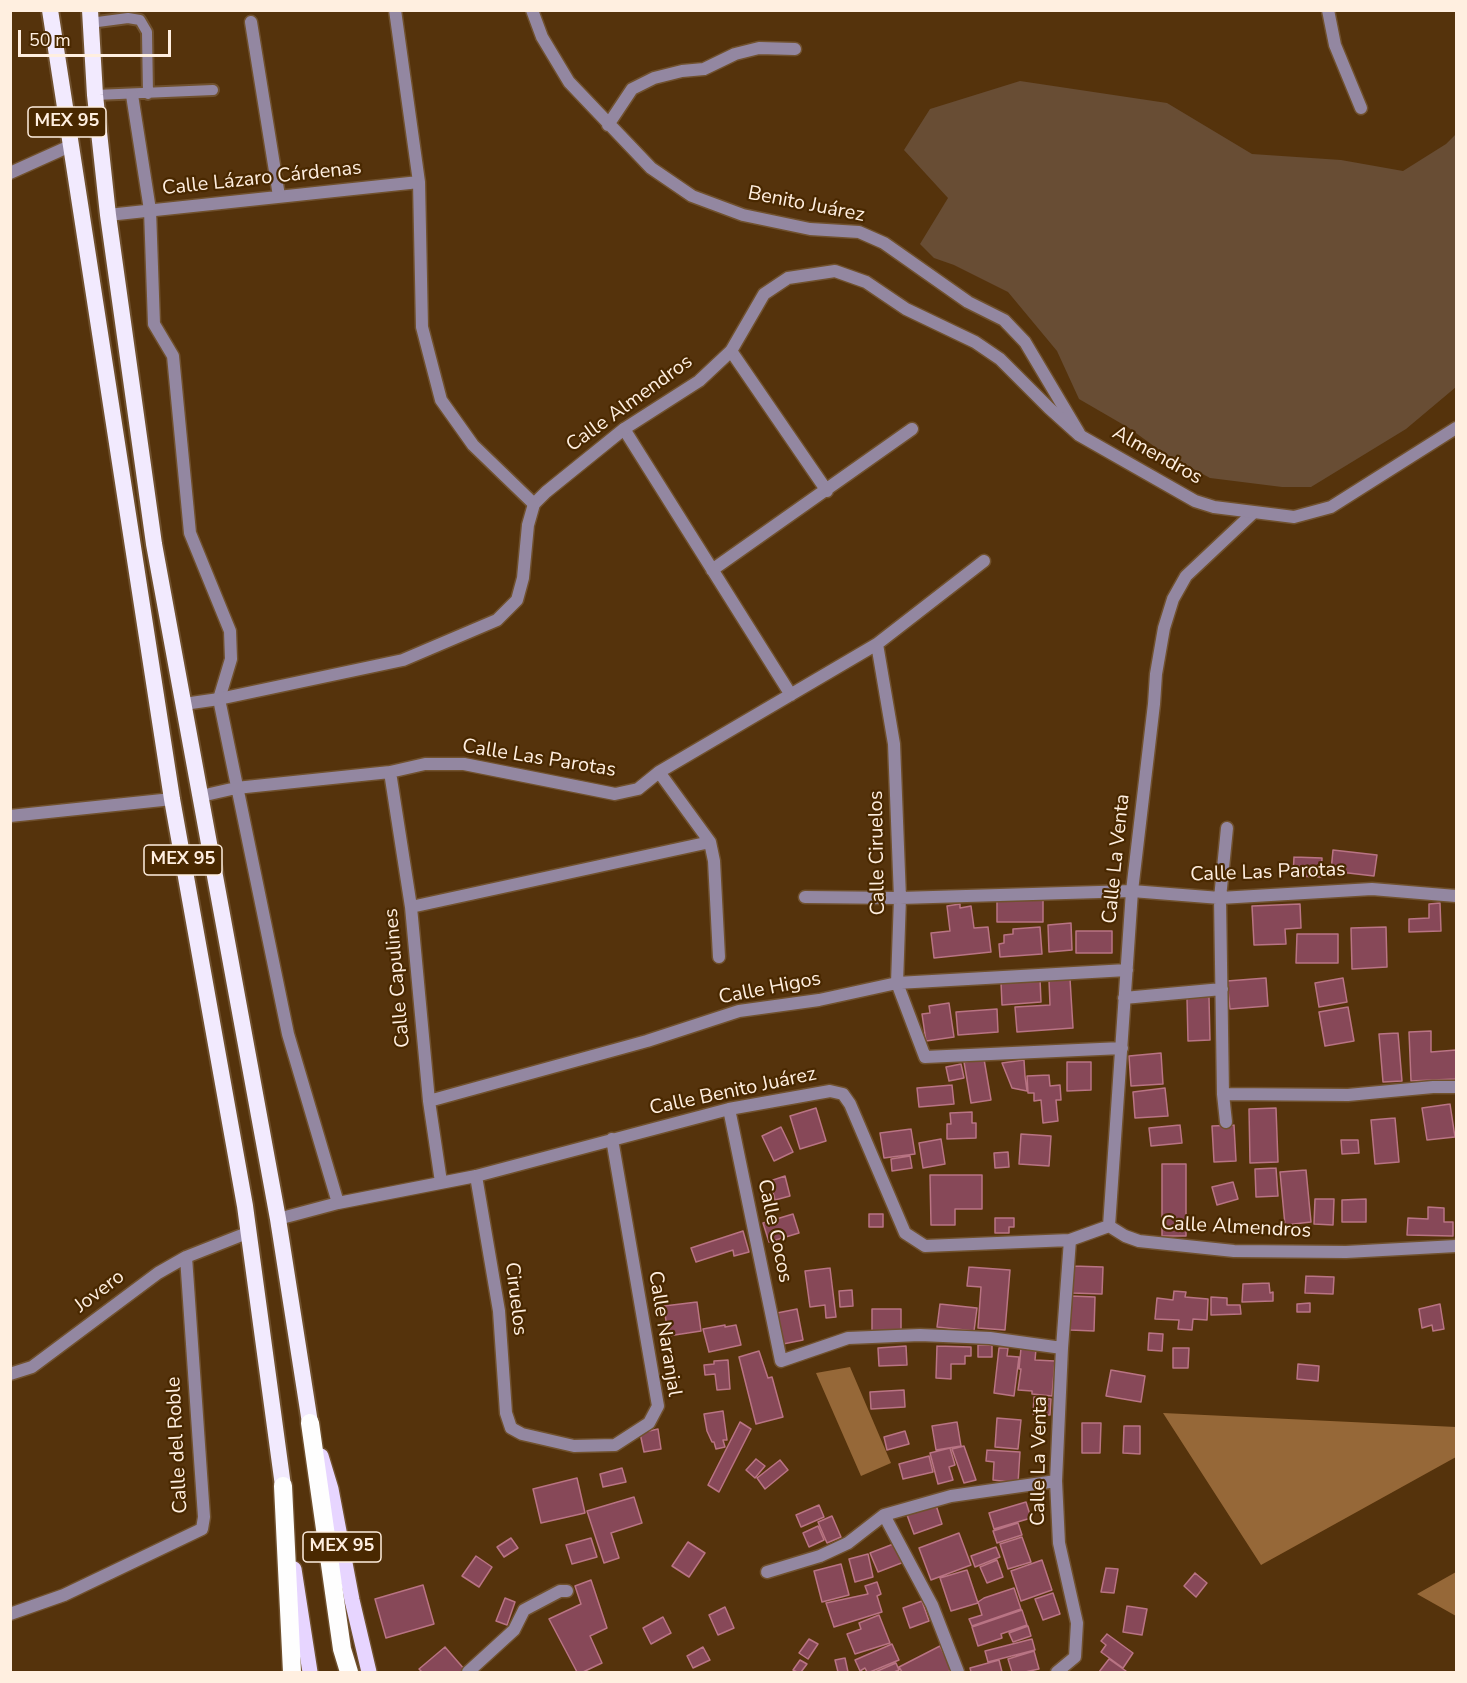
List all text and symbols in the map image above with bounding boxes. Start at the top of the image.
scale bar [21,18,174,56]
text: 50 m [29,28,71,52]
road number: MEX 95 [28,107,106,137]
street label: Calle Lázaro Cárdenas [161,157,363,201]
street label: Benito Juárez [746,182,866,228]
street label: Calle Almendros [562,350,698,458]
street label: Almendros [1108,421,1206,491]
street label: Calle Las Parotas [460,735,618,783]
street label: Calle Ciruelos [865,790,891,916]
street label: Calle La Venta [1098,793,1136,925]
road number: MEX 95 [144,845,222,875]
street label: Calle Las Parotas [1190,858,1346,888]
street label: Calle Capulines [380,907,416,1049]
street label: Calle Higos [717,967,823,1011]
street label: Calle Benito Juárez [647,1063,819,1121]
street label: Calle Cocos [751,1177,797,1285]
street label: Calle Almendros [1160,1212,1312,1244]
street label: Ciruelos [499,1261,531,1337]
street label: Jovero [70,1265,130,1319]
street label: Calle Naranjal [642,1269,686,1399]
street label: Calle del Roble [162,1376,194,1514]
street label: Calle La Venta [1027,1396,1053,1526]
road number: MEX 95 [303,1532,381,1562]

